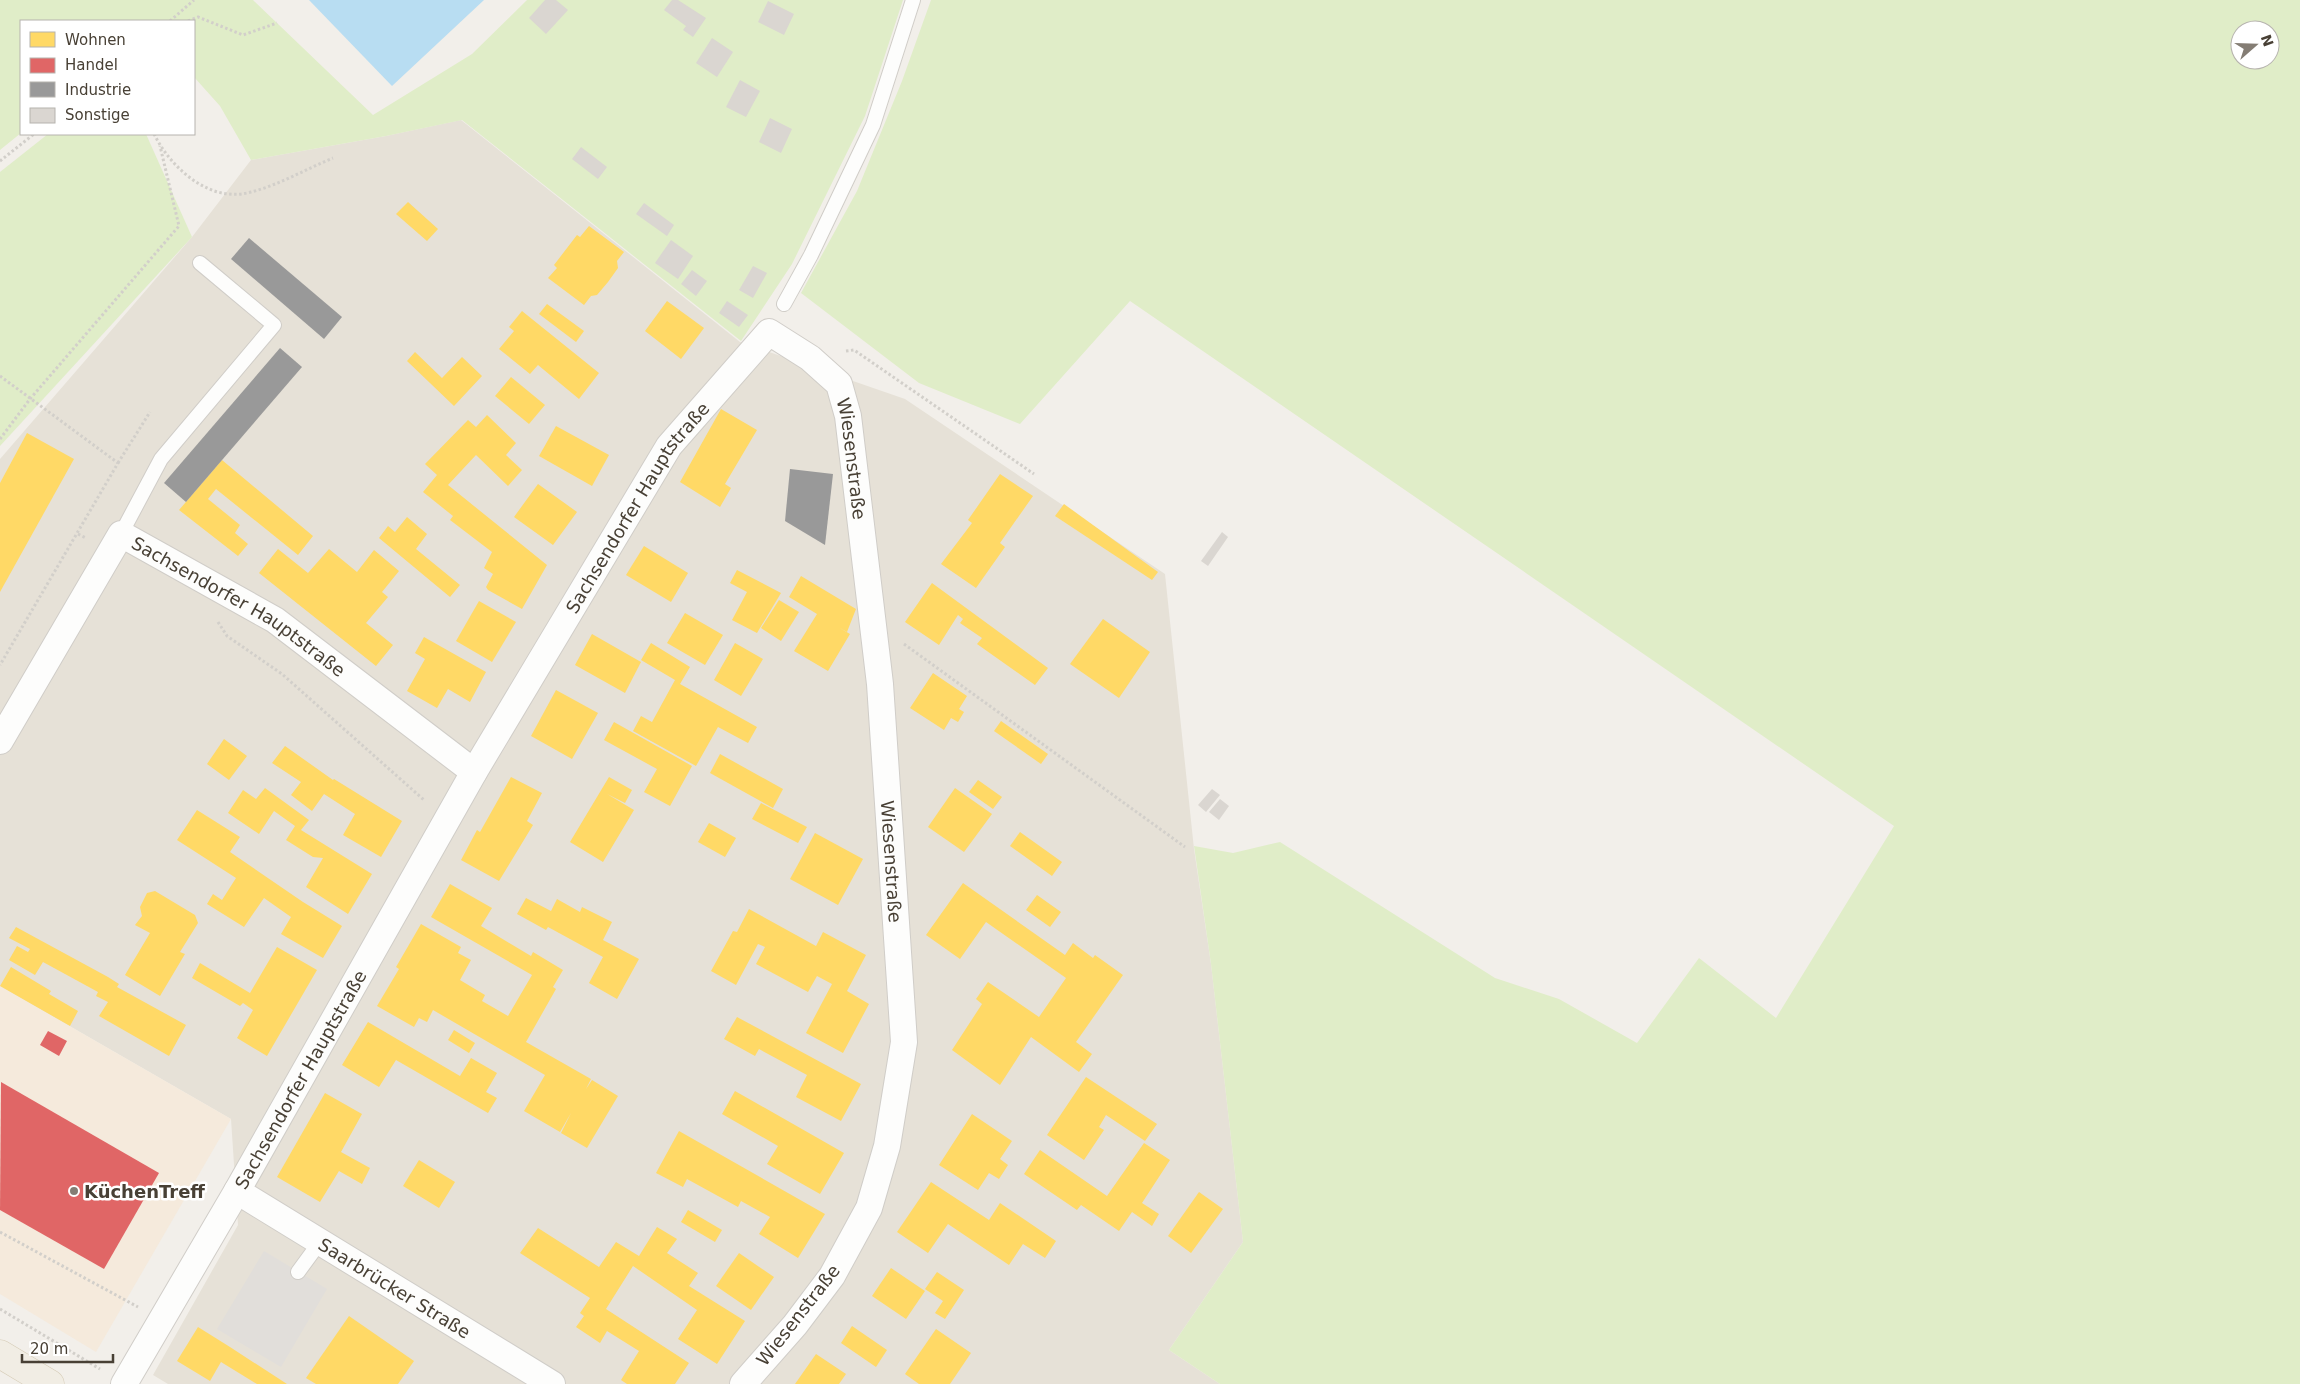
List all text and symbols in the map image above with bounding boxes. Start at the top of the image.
legend [20,20,195,135]
north arrow [2230,20,2280,70]
text: Wohnen [65,31,126,49]
text: N [2258,32,2277,49]
text: Handel [65,56,118,74]
text: Industrie [65,81,131,99]
text: Sonstige [65,106,130,124]
street label: Wiesenstraße [833,395,871,521]
street label: Sachsendorfer Hauptstraße [561,398,713,617]
street label: Sachsendorfer Hauptstraße [128,532,350,680]
street label: Wiesenstraße [877,799,906,923]
street label: Sachsendorfer Hauptstraße [230,966,370,1192]
place label: KüchenTreff [84,1181,205,1202]
marker: KüchenTreff [68,1185,80,1197]
street label: Saarbrücker Straße [315,1233,475,1342]
street label: Wiesenstraße [752,1260,844,1370]
scale bar [22,1332,114,1364]
text: 20 m [30,1340,68,1358]

